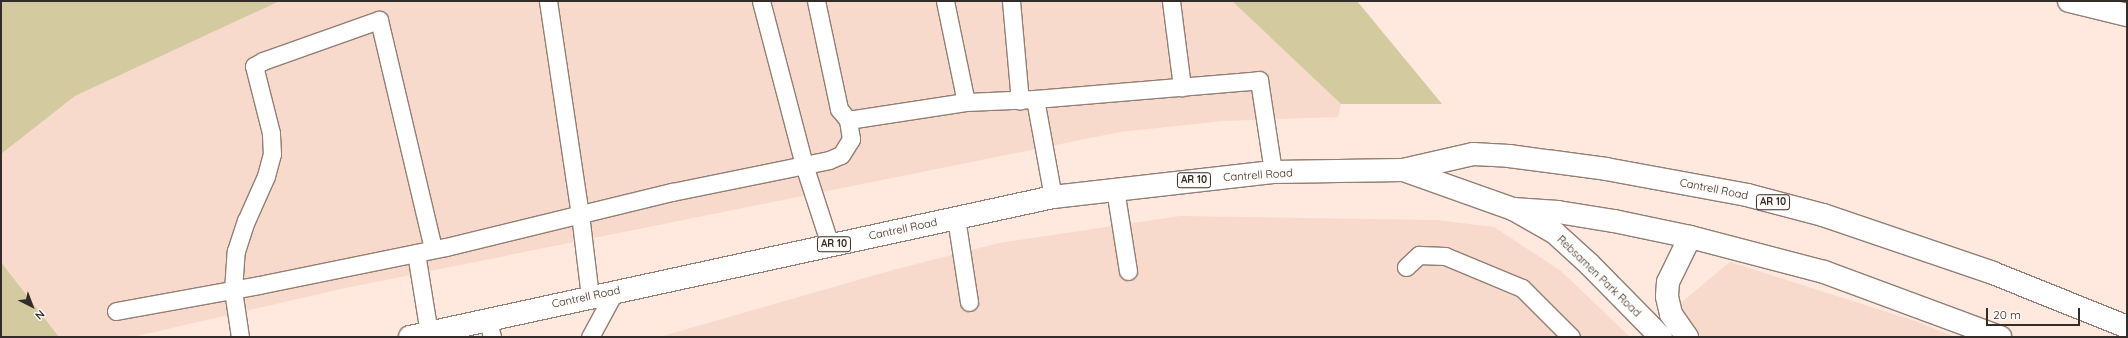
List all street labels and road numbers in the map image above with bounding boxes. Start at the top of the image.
street label: Cantrell Road [1223,166,1293,184]
road number: AR 10 [1176,172,1212,188]
street label: Cantrell Road [1679,176,1749,202]
road number: AR 10 [1755,194,1791,210]
street label: Cantrell Road [868,215,938,243]
street label: Rebsamen Park Road [1554,233,1644,319]
road number: AR 10 [816,236,852,252]
street label: Cantrell Road [551,283,621,311]

